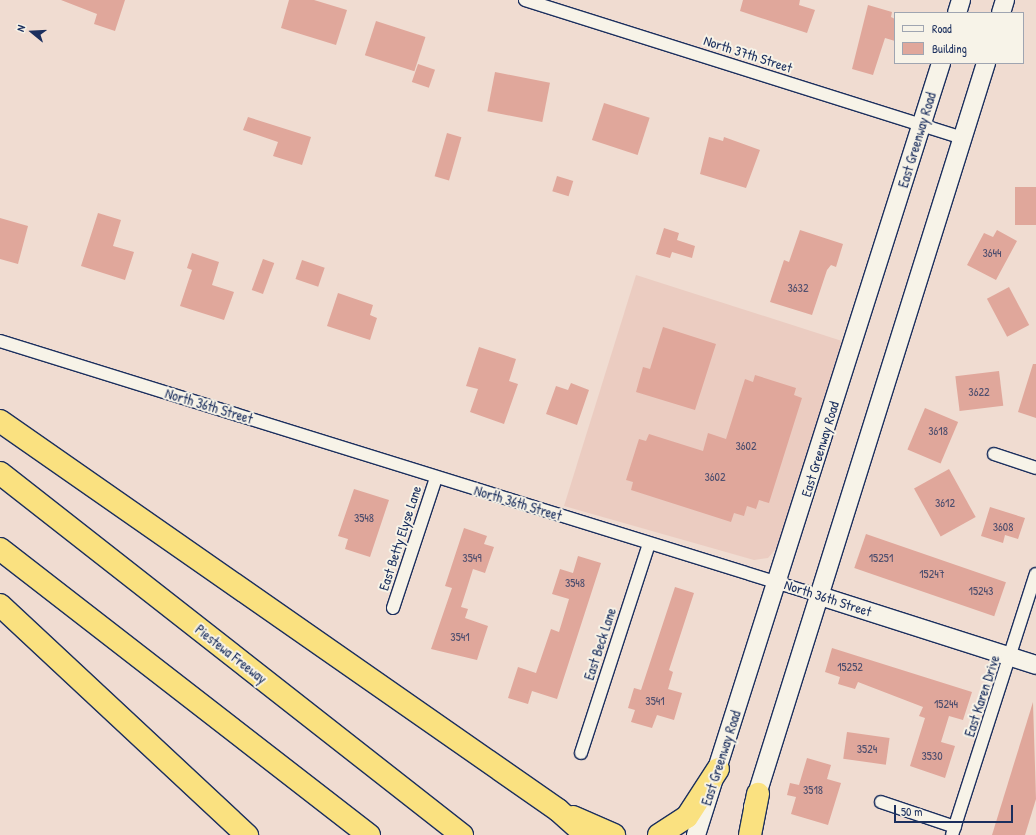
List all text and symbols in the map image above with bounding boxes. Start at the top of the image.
north arrow [12,12,52,52]
legend [894,12,1024,64]
text: Road [932,20,952,37]
text: N [13,23,28,33]
street label: North 37th Street [702,32,794,76]
text: Building [932,40,967,57]
street label: East Greenway Road [895,90,939,190]
house number: 3644 [982,246,1002,260]
house number: 3632 [787,281,809,295]
street label: North 36th Street [163,385,255,427]
house number: 3622 [968,385,990,399]
street label: East Greenway Road [798,399,842,499]
house number: 3618 [928,424,948,438]
house number: 3602 [735,439,757,453]
house number: 3602 [704,470,726,484]
street label: North 36th Street [472,482,564,524]
street label: East Betty Elyse Lane [375,483,425,593]
house number: 3612 [935,496,955,510]
house number: 3548 [354,511,374,525]
house number: 3608 [993,520,1013,534]
house number: 3549 [462,551,482,565]
house number: 15251 [869,551,893,565]
house number: 15247 [919,567,945,581]
house number: 3548 [565,576,585,590]
street label: North 36th Street [782,576,874,620]
house number: 15243 [969,584,993,598]
street label: East Beck Lane [580,606,620,682]
street label: Piestewa Freeway [192,621,270,687]
house number: 3541 [450,630,470,644]
street label: East Karen Drive [961,653,1003,739]
house number: 15252 [837,660,863,674]
house number: 3541 [645,694,665,708]
house number: 15244 [934,697,958,711]
street label: East Greenway Road [698,708,744,808]
house number: 3524 [857,742,877,756]
house number: 3530 [921,749,943,763]
house number: 3518 [803,783,823,797]
scale bar [896,797,1015,823]
text: 50 m [901,803,922,820]

